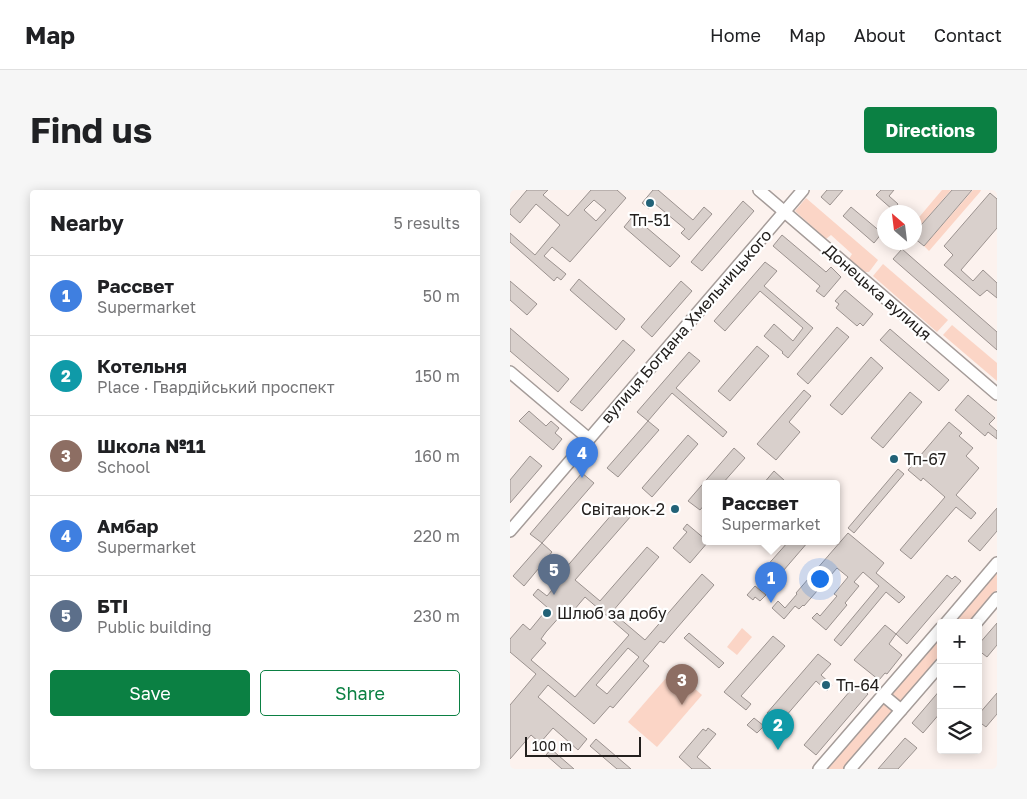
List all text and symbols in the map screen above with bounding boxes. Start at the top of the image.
text: Map [25,20,75,49]
text: Home [710,24,761,46]
text: Map [789,24,826,46]
text: About [854,24,906,46]
text: Contact [934,24,1002,46]
button: Directions [864,107,997,153]
text: Find us [30,109,152,151]
marker: Тп-51 [644,197,656,209]
north arrow [877,205,922,250]
text: Nearby [50,210,124,236]
place label: Тп-51 [629,210,671,230]
text: 5 results [394,213,460,233]
street label: вулиця Богдана Хмельницького [596,225,776,427]
street label: Донецька вулиця [820,240,936,344]
text: Рассвет [97,274,174,297]
text: 1 [62,286,70,306]
text: 50 m [423,286,460,306]
text: Supermarket [97,297,196,317]
text: Котельня [97,354,187,377]
text: 2 [61,366,71,386]
text: 150 m [415,366,460,386]
text: Place · Гвардійський проспект [97,377,335,397]
text: Школа №11 [97,434,206,457]
pin: 4 [566,437,598,478]
text: 3 [61,446,71,466]
text: 160 m [414,446,460,466]
place label: Тп-67 [904,449,946,469]
marker: Тп-67 [888,453,900,465]
text: School [97,457,150,477]
popup [702,480,840,545]
text: Рассвет [721,491,799,514]
place label: Світанок-2 [581,499,665,519]
marker: Світанок-2 [669,503,681,515]
text: Амбар [97,514,158,537]
text: Supermarket [721,514,821,534]
text: 4 [61,526,71,546]
text: 220 m [413,526,460,546]
text: Supermarket [97,537,196,557]
pin: 5 [538,554,570,595]
pin: 1 [755,562,787,603]
your location [807,566,833,592]
text: БТІ [97,594,129,617]
place label: Шлюб за добу [557,603,667,623]
text: 5 [61,606,71,626]
text: 230 m [413,606,460,626]
marker: Шлюб за добу [541,607,553,619]
text: Public building [97,617,212,637]
map controls [937,619,982,754]
button: + [937,619,982,664]
pin: 3 [666,664,698,705]
button: − [937,664,982,709]
button: Save [50,670,250,716]
button: Share [260,670,460,716]
place label: Тп-64 [836,675,880,695]
marker: Тп-64 [820,679,832,691]
pin: 2 [762,709,794,750]
button: layers [937,709,982,754]
scale bar [525,734,641,757]
text: 100 m [532,737,572,754]

